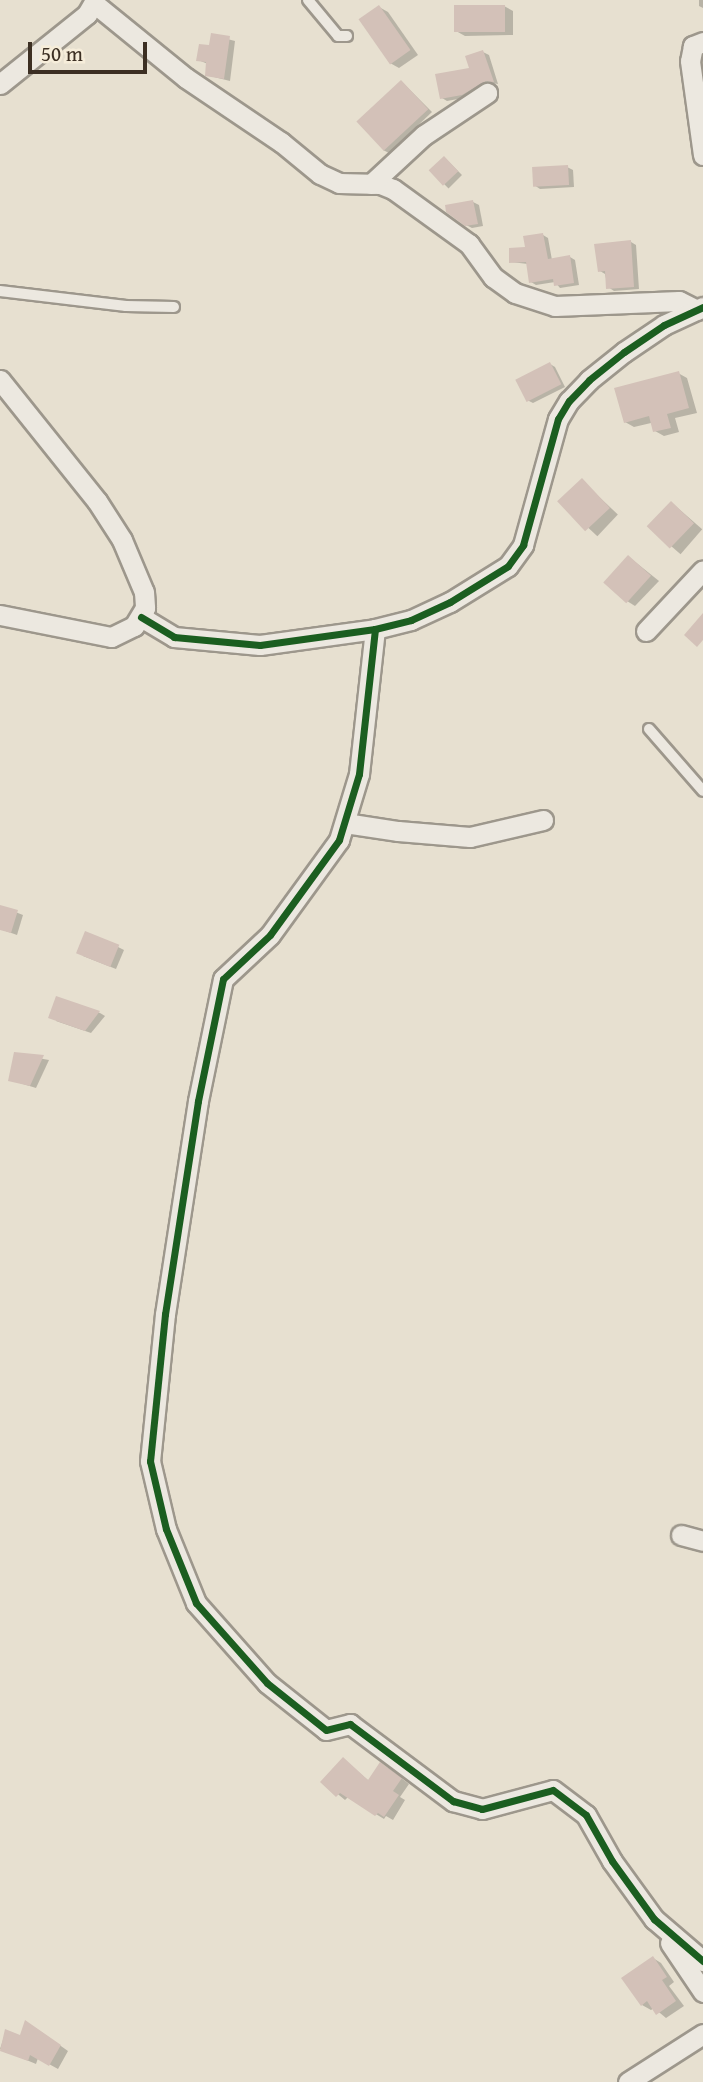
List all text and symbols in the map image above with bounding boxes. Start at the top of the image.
scale bar [32,28,150,72]
text: 50 m [41,38,83,69]

